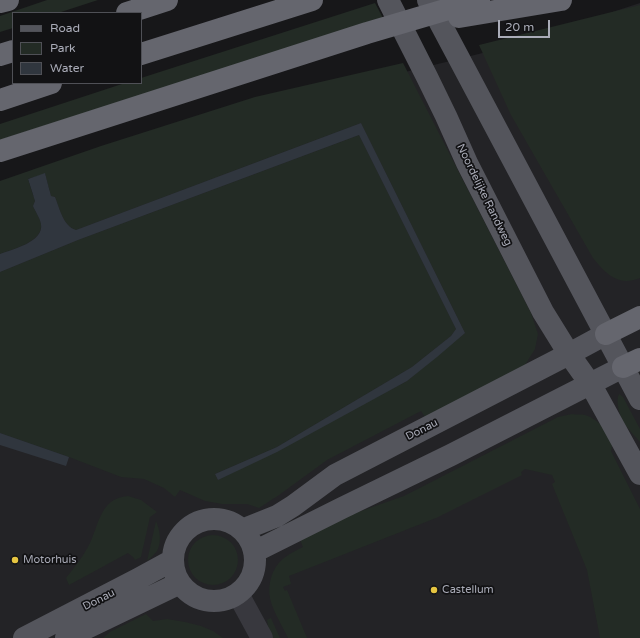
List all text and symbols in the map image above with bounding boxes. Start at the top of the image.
legend [12,12,142,84]
scale bar [500,12,552,38]
text: 20 m [505,20,534,34]
text: Road [50,21,80,35]
text: Park [50,41,76,55]
text: Water [50,61,84,75]
street label: Noordelijke Randweg [454,142,514,248]
street label: Donau [404,416,440,444]
place label: Motorhuis [23,553,77,567]
marker: Motorhuis [10,555,20,565]
place label: Castellum [442,583,494,597]
marker: Castellum [429,585,439,595]
street label: Donau [81,586,117,614]

